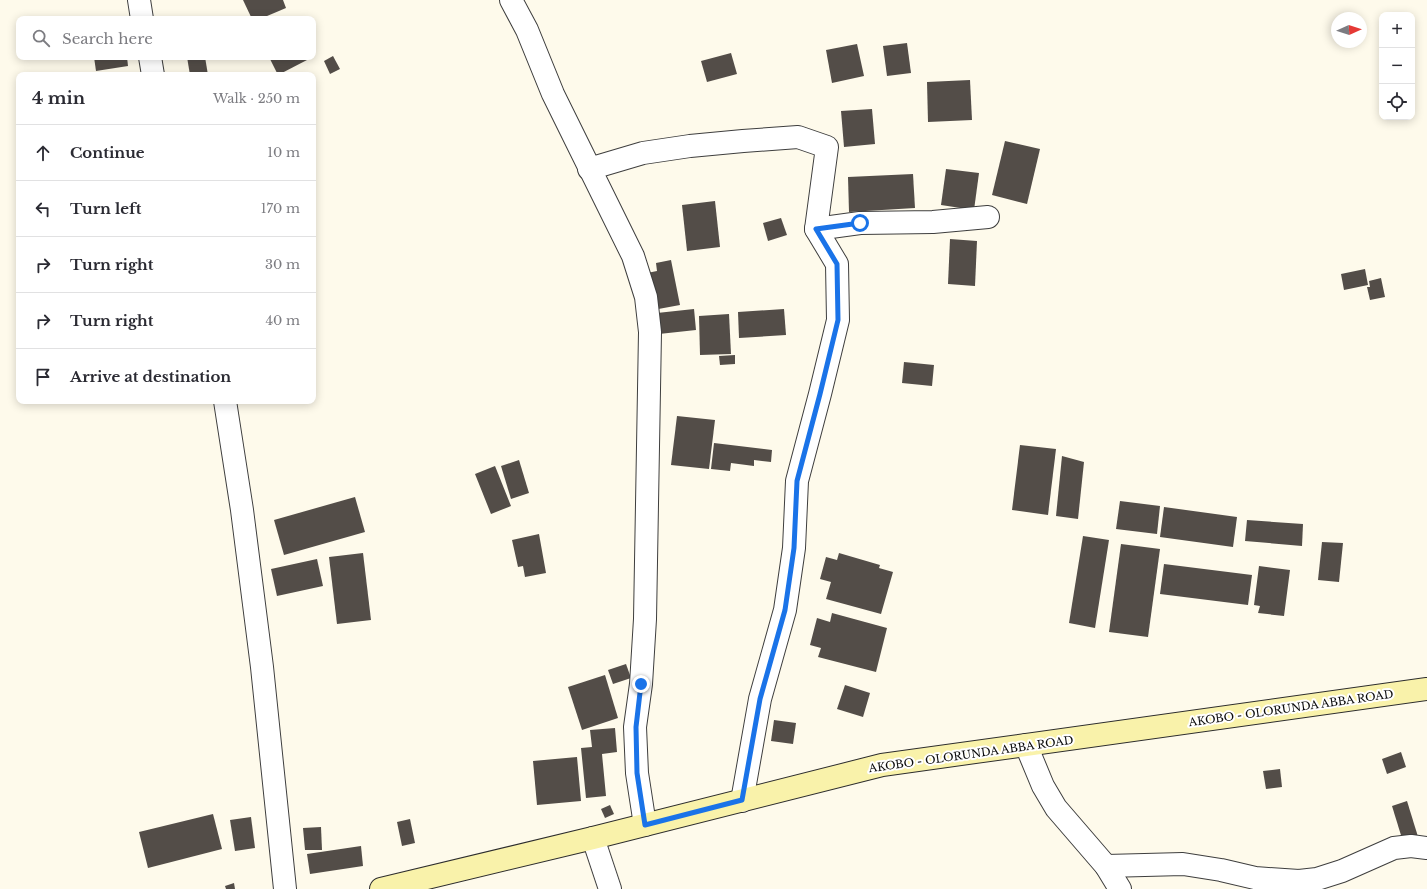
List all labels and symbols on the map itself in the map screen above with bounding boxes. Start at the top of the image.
north arrow [1331,12,1367,48]
route start [851,214,869,232]
route end [632,675,650,693]
street label: AKOBO - OLORUNDA ABBA ROAD [1187,687,1395,729]
street label: AKOBO - OLORUNDA ABBA ROAD [867,733,1075,775]

